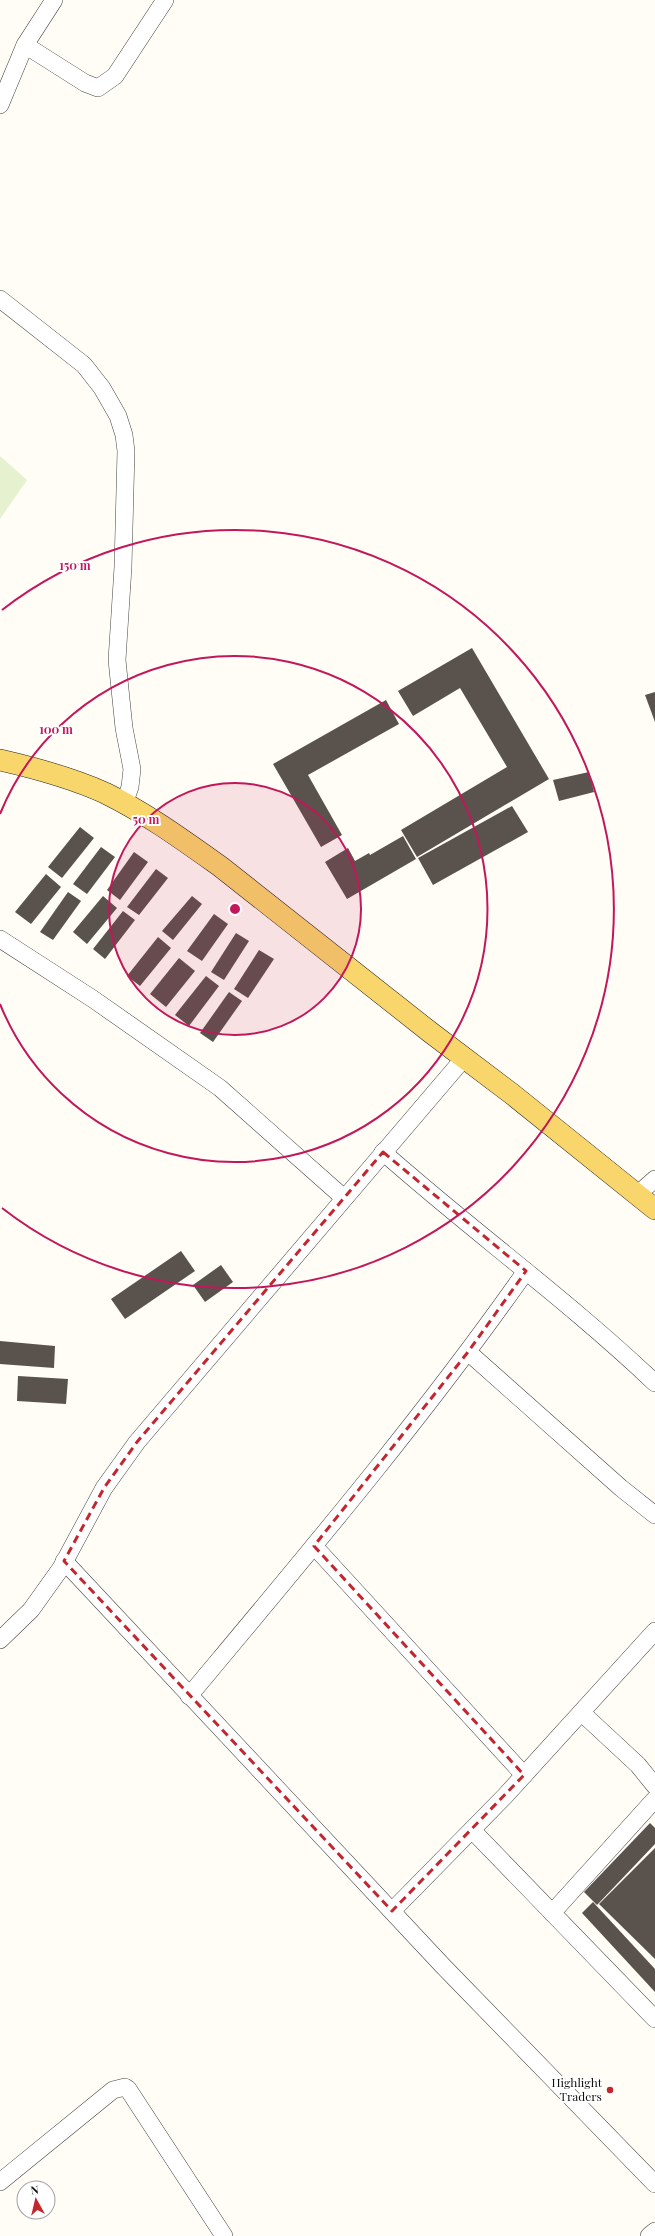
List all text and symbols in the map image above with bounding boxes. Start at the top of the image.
text: 150 m [59,557,91,573]
text: 100 m [39,721,73,737]
text: 50 m [133,811,160,827]
centre of rings [228,902,242,916]
place label: Highlight Traders [551,2074,603,2104]
marker: Highlight Traders [605,2085,615,2095]
north arrow [16,2180,56,2220]
text: N [30,2182,40,2198]

